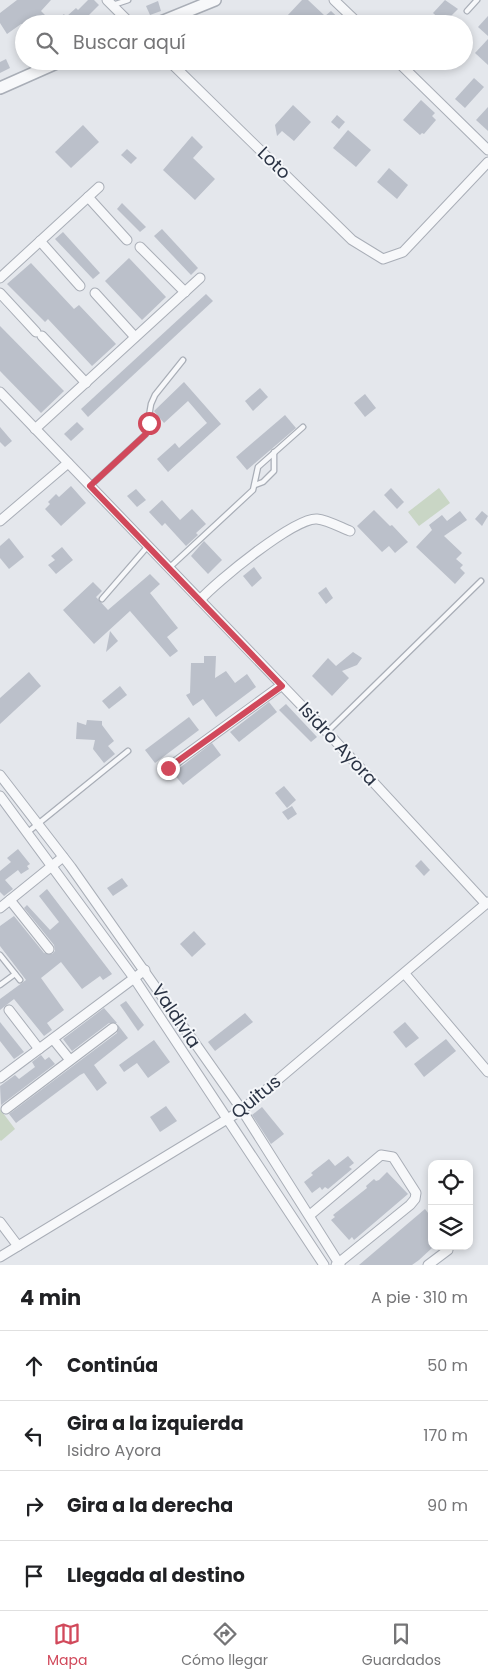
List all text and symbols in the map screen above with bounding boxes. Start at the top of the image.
search box [15,15,473,70]
icon: search [33,29,61,57]
text: Buscar aquí [73,29,186,56]
street label: Loto [252,141,296,185]
route start [138,412,161,435]
street label: Isidro Ayora [293,696,384,791]
route end [157,757,180,780]
street label: Valdivia [146,979,207,1053]
street label: Quitus [225,1069,286,1124]
map controls [428,1160,473,1250]
button: locate [428,1160,473,1205]
button: layers [428,1205,473,1250]
text: 4 min [20,1283,81,1312]
text: A pie · 310 m [371,1286,468,1309]
icon: ahead [20,1352,48,1380]
text: Continúa [67,1352,158,1379]
text: 50 m [427,1354,468,1377]
text: Gira a la izquierda [67,1410,244,1437]
icon: left [20,1422,48,1450]
text: 170 m [423,1424,468,1447]
text: Isidro Ayora [67,1439,161,1462]
icon: right [20,1492,48,1520]
text: Gira a la derecha [67,1492,233,1519]
text: 90 m [427,1494,468,1517]
icon: arrive [20,1562,48,1590]
text: Llegada al destino [67,1562,245,1589]
tab: Mapa [47,1620,87,1671]
tab: Cómo llegar [181,1620,268,1671]
tab: Guardados [362,1620,441,1671]

